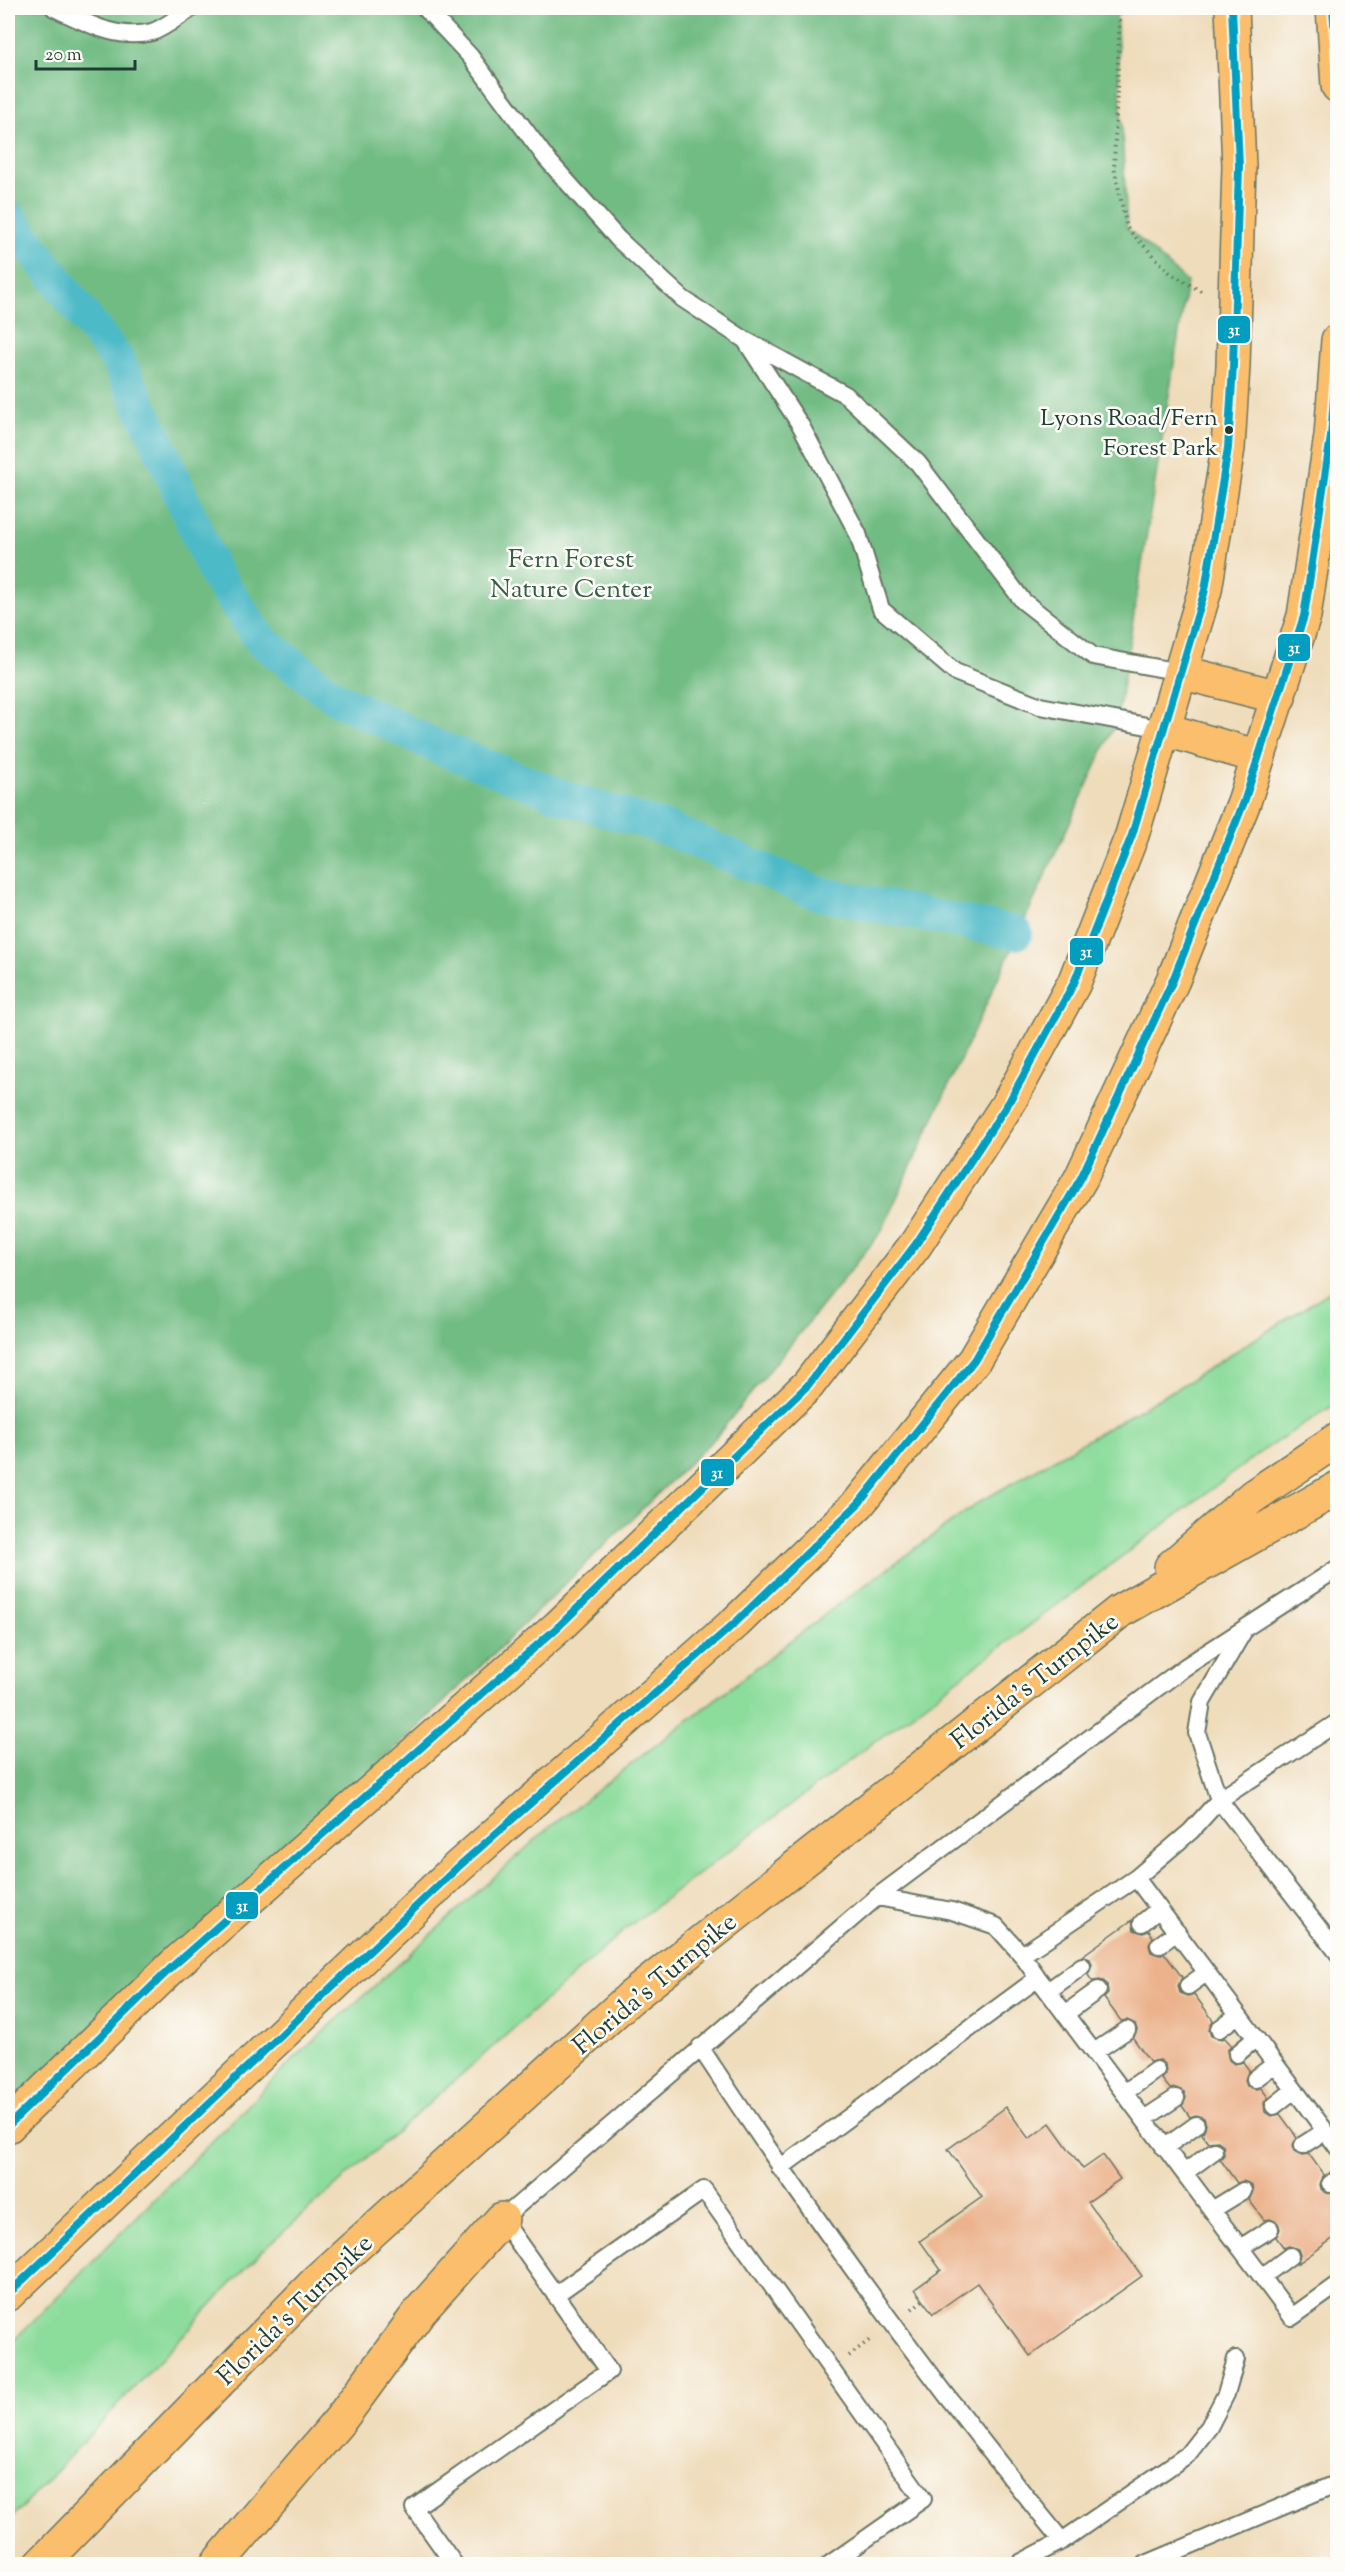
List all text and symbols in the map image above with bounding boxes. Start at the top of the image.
scale bar [36,33,135,71]
text: 20 m [45,43,82,69]
line badge: 31 [1217,315,1251,344]
text: 31 [1228,320,1241,343]
place label: Lyons Road/Fern Forest Park [1040,402,1218,466]
marker: Lyons Road/Fern Forest Park [1223,424,1235,436]
park label: Fern Forest Nature Center [490,542,652,609]
line badge: 31 [1277,633,1311,662]
text: 31 [1288,638,1301,661]
line badge: 31 [1069,937,1104,966]
text: 31 [1080,942,1093,965]
line badge: 31 [700,1458,735,1487]
text: 31 [711,1463,724,1486]
street label: Florida's Turnpike [944,1605,1127,1759]
line badge: 31 [225,1891,259,1920]
text: 31 [236,1896,249,1919]
street label: Florida's Turnpike [565,1905,746,2065]
street label: Florida's Turnpike [209,2227,382,2395]

